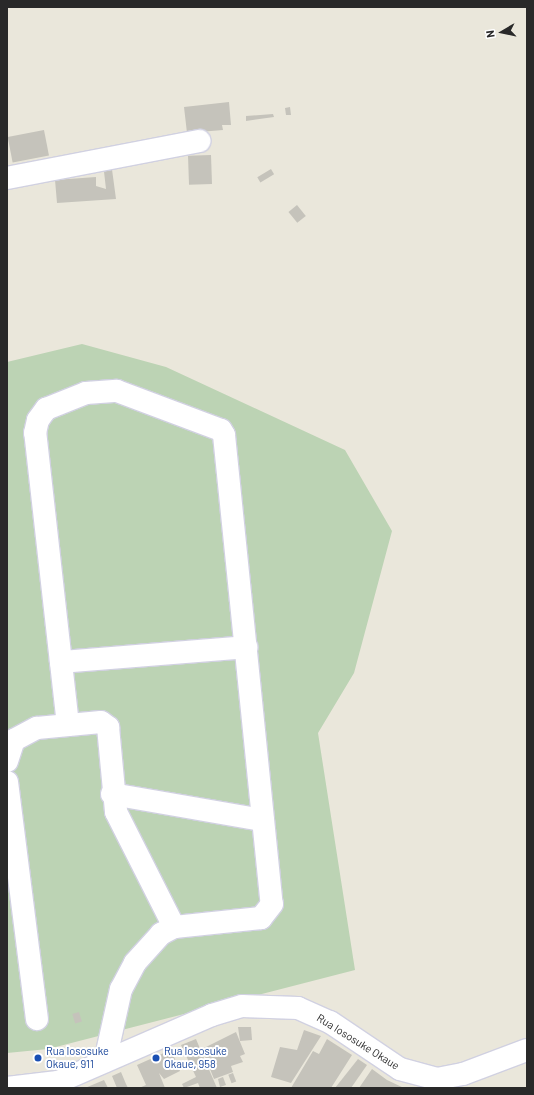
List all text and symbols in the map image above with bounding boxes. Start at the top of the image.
north arrow [482,12,522,52]
text: N [483,29,497,39]
street label: Rua Iososuke Okaue [314,1011,402,1073]
place label: Rua Iososuke Okaue, 911 [46,1045,109,1071]
place label: Rua Iososuke Okaue, 958 [164,1045,227,1071]
marker: Rua Iososuke Okaue, 911 [33,1053,43,1063]
marker: Rua Iososuke Okaue, 958 [151,1053,161,1063]

